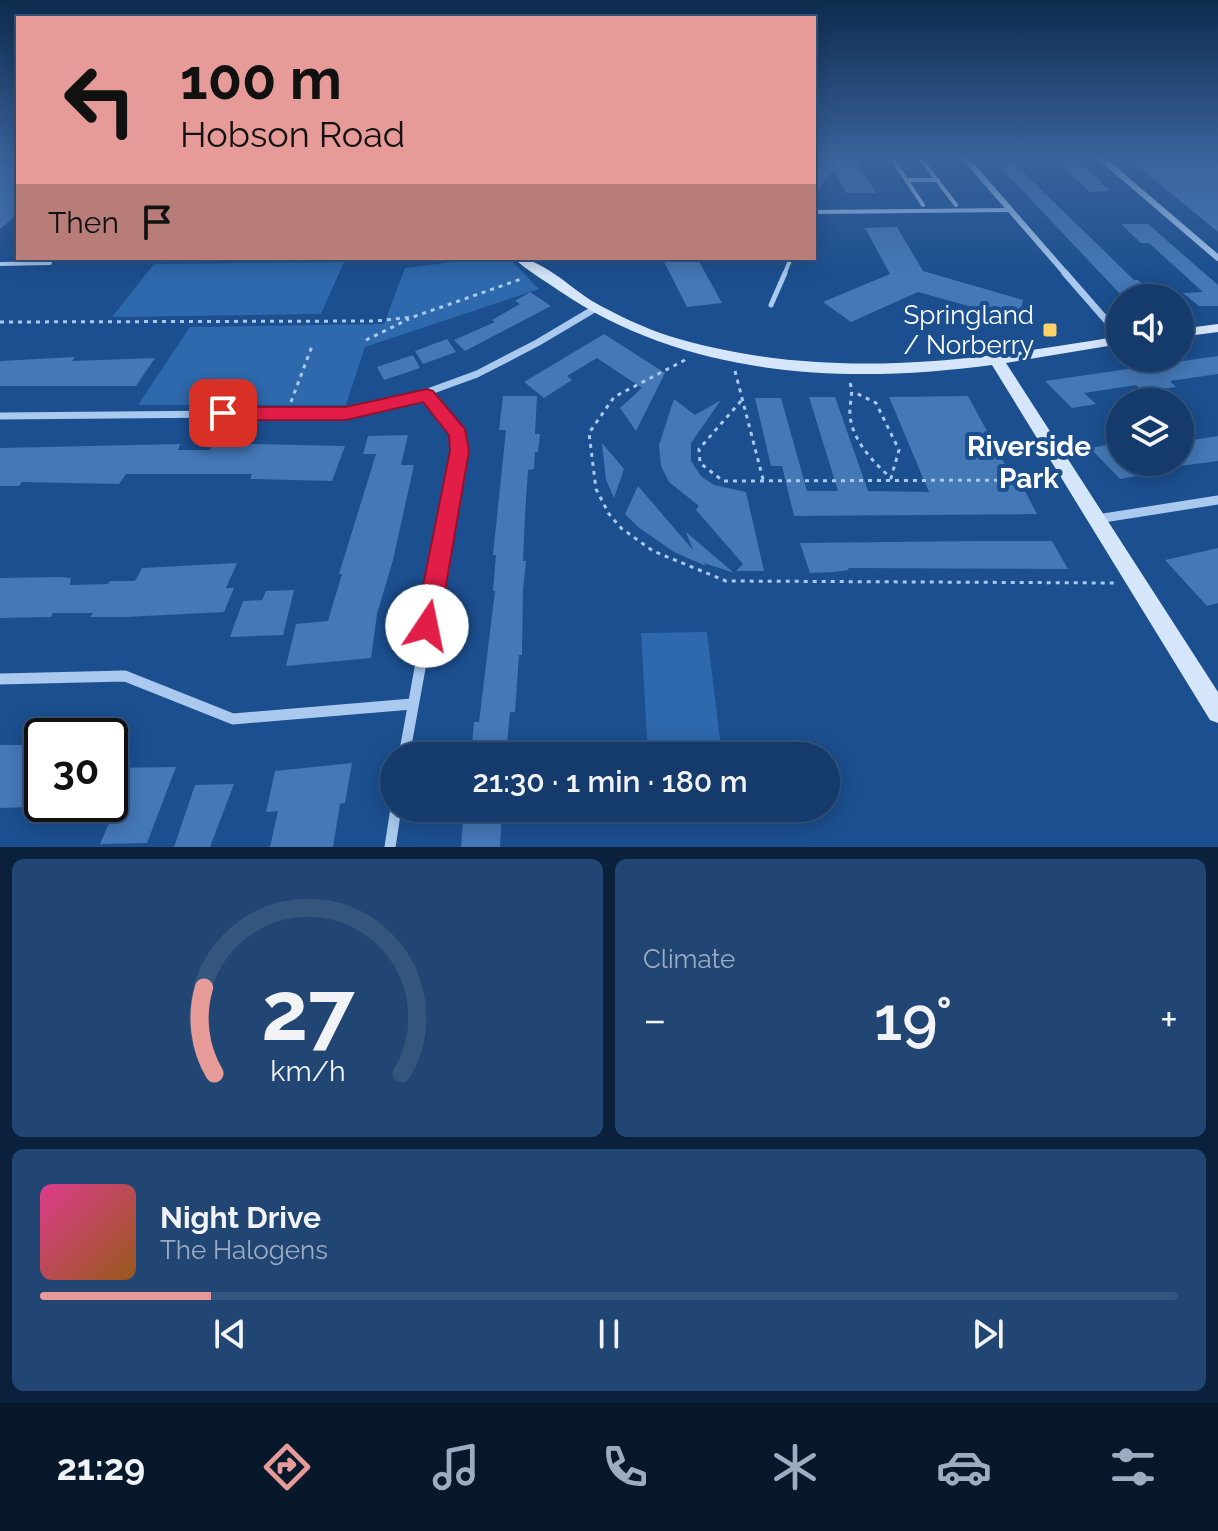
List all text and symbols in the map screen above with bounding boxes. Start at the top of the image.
text: 100 m [180,46,342,112]
icon: left [48,48,152,152]
text: Hobson Road [180,113,405,155]
icon: arrive [135,200,179,244]
text: Then [48,205,119,240]
map controls [1106,284,1194,476]
button: sound [1106,284,1194,372]
place label: Springland / Norberry [904,300,1034,360]
marker: Springland / Norberry [1041,321,1059,339]
pin [189,379,257,447]
button: layers [1106,388,1194,476]
icon: arrive [201,391,245,435]
district label: Riverside Park [967,430,1091,495]
position arrow [385,584,469,668]
speed limit sign: 30 [24,718,128,822]
text: 21:30 · 1 min · 180 m [473,764,747,799]
text: Climate [643,944,735,974]
text: 27 [261,962,355,1059]
text: 19° [874,984,952,1054]
text: − [643,994,667,1045]
text: + [1160,994,1178,1045]
text: km/h [270,1054,345,1088]
text: Night Drive [160,1200,321,1235]
text: The Halogens [160,1235,328,1265]
icon: previous [208,1312,252,1356]
icon: pause [587,1312,631,1356]
icon: next [966,1312,1010,1356]
icon: directions [259,1439,315,1495]
icon: music [428,1439,484,1495]
icon: phone [597,1439,653,1495]
icon: climate [767,1439,823,1495]
icon: car [936,1439,992,1495]
icon: filters [1105,1439,1161,1495]
text: 21:29 [57,1446,145,1488]

